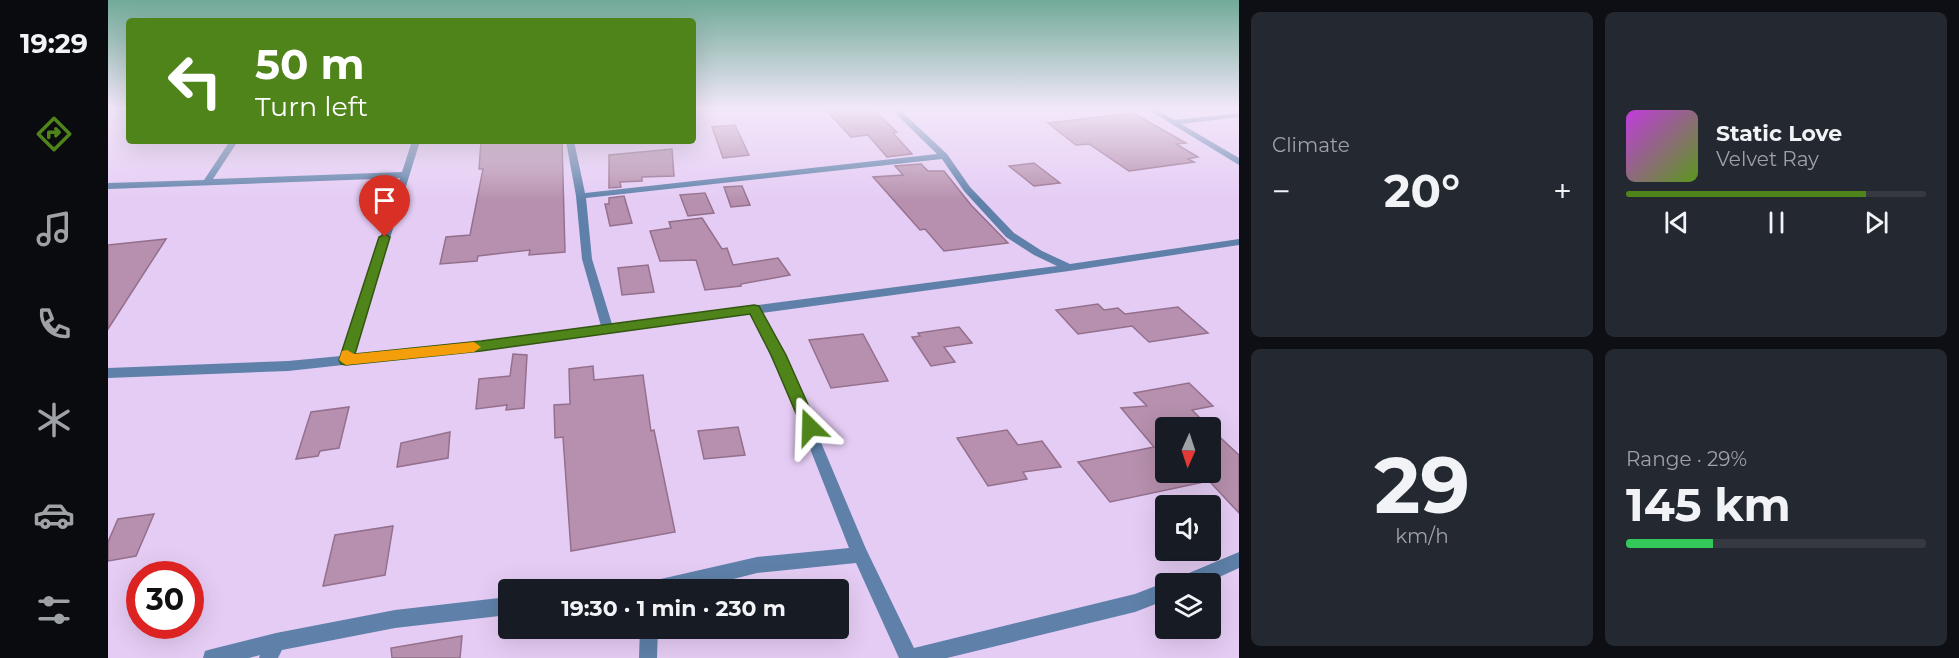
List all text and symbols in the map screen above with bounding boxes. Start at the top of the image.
text: 19:29 [20,27,88,60]
text: 50 m [255,38,364,90]
icon: left [156,42,234,120]
text: Turn left [255,90,368,123]
icon: directions [33,113,75,155]
text: Static Love [1716,120,1842,147]
text: Climate [1272,133,1350,157]
text: Velvet Ray [1716,147,1819,171]
text: 20° [1384,163,1460,218]
text: − [1272,171,1291,211]
text: + [1553,171,1572,211]
pin [359,175,410,237]
icon: arrive [368,184,401,217]
icon: previous [1660,206,1693,239]
icon: pause [1760,206,1793,239]
icon: next [1860,206,1893,239]
icon: music [33,208,75,250]
icon: phone [33,303,75,345]
position arrow [778,395,842,459]
icon: climate [33,399,75,441]
north arrow [1155,417,1221,483]
map controls [1155,417,1221,639]
text: 29 [1374,437,1470,533]
text: Range · 29% [1626,447,1747,471]
text: 145 km [1626,477,1791,532]
icon: car [33,494,75,536]
button: sound [1155,495,1221,561]
text: km/h [1395,524,1449,548]
speed limit sign: 30 [126,561,204,639]
button: layers [1155,573,1221,639]
icon: filters [33,589,75,631]
text: 19:30 · 1 min · 230 m [561,595,786,622]

